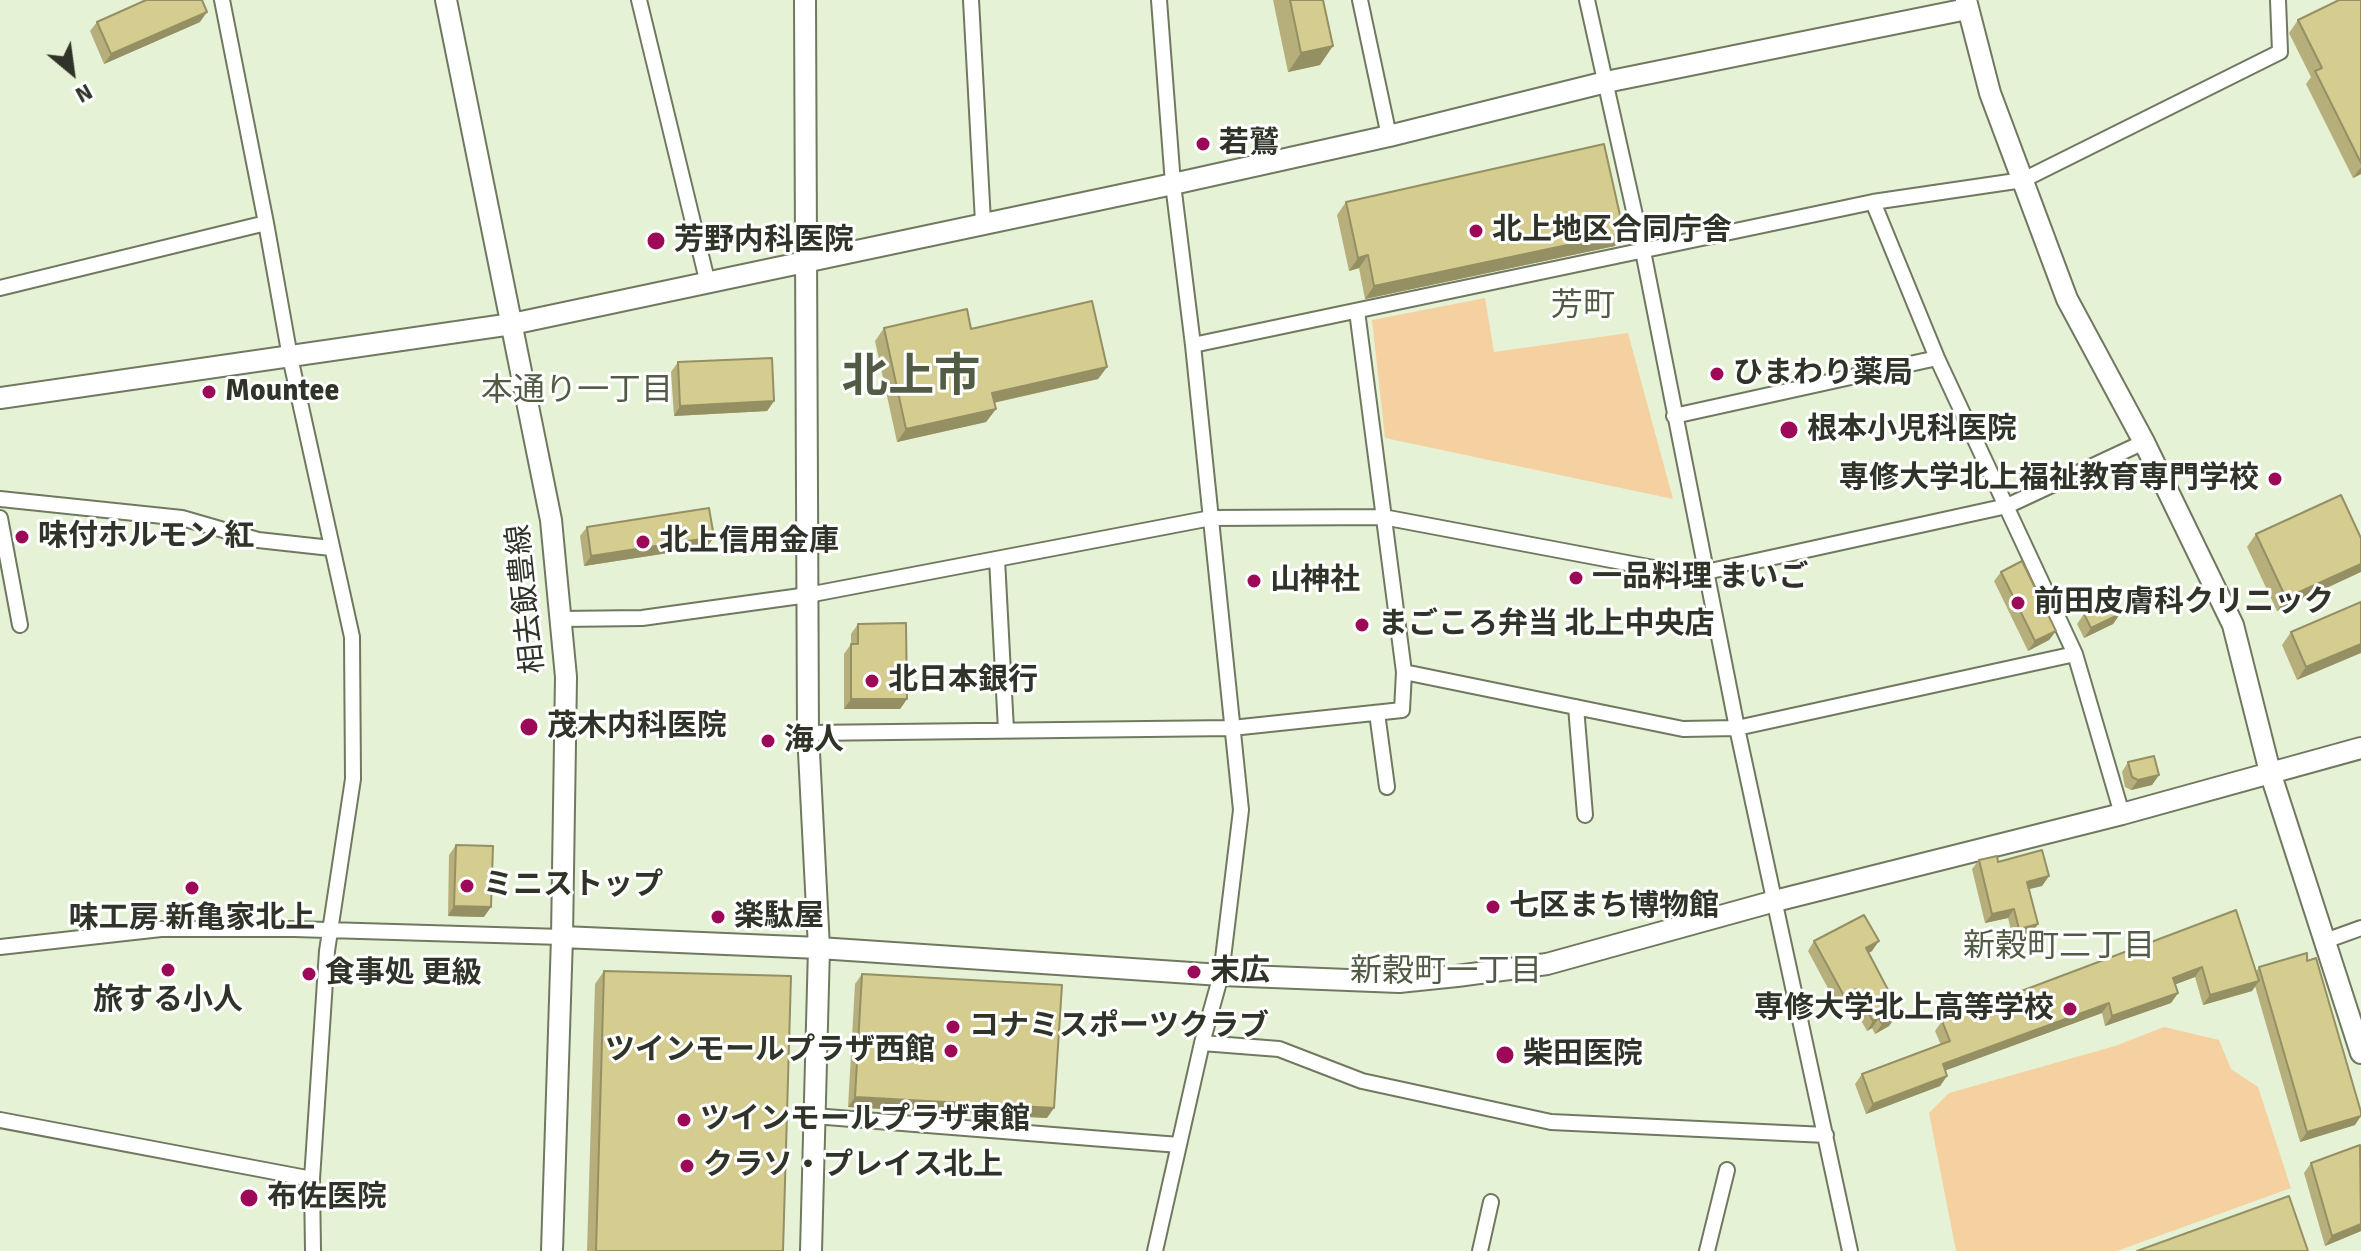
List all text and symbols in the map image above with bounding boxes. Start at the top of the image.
north arrow [32,32,112,112]
text: N [71,78,97,109]
place label: 若鷲 [1219,126,1279,162]
marker: 若鷲 [1194,135,1212,153]
place label: 北上地区合同庁舎 [1492,213,1732,249]
marker: 北上地区合同庁舎 [1467,222,1485,240]
place label: 芳野内科医院 [674,223,854,259]
marker: 芳野内科医院 [645,230,667,252]
district label: 芳町 [1551,288,1615,326]
district label: 北上市 [842,351,980,407]
place label: ひまわり薬局 [1733,356,1913,392]
marker: ひまわり薬局 [1708,365,1726,383]
district label: 本通り一丁目 [481,373,673,411]
place label: Mountee [225,374,339,410]
marker: Mountee [200,383,218,401]
place label: 根本小児科医院 [1807,412,2017,448]
marker: 根本小児科医院 [1778,419,1800,441]
place label: 専修大学北上福祉教育専門学校 [1839,461,2259,497]
marker: 専修大学北上福祉教育専門学校 [2266,470,2284,488]
place label: 味付ホルモン 紅 [38,519,255,555]
street label: 相去飯豊線 [501,523,553,675]
place label: 北上信用金庫 [659,524,839,560]
marker: 味付ホルモン 紅 [13,528,31,546]
marker: 北上信用金庫 [634,533,652,551]
place label: 一品料理 まいご [1592,560,1809,596]
place label: 山神社 [1270,563,1360,599]
marker: 一品料理 まいご [1567,569,1585,587]
marker: 山神社 [1245,572,1263,590]
place label: 前田皮膚科クリニック [2034,585,2334,621]
marker: 前田皮膚科クリニック [2009,594,2027,612]
place label: まごころ弁当 北上中央店 [1378,607,1715,643]
marker: まごころ弁当 北上中央店 [1353,616,1371,634]
place label: 北日本銀行 [888,663,1038,699]
marker: 北日本銀行 [863,672,881,690]
place label: 茂木内科医院 [547,709,727,745]
marker: 茂木内科医院 [518,716,540,738]
place label: 海人 [784,723,844,759]
marker: 海人 [759,732,777,750]
place label: ミニストップ [483,868,663,904]
marker: ミニストップ [458,877,476,895]
marker: 味工房 新亀家北上 [183,879,201,897]
place label: 七区まち博物館 [1509,889,1719,925]
marker: 七区まち博物館 [1484,898,1502,916]
place label: 楽駄屋 [734,899,824,935]
place label: 味工房 新亀家北上 [69,901,315,937]
marker: 楽駄屋 [709,908,727,926]
district label: 新穀町二丁目 [1963,929,2155,967]
place label: 末広 [1210,954,1270,990]
district label: 新穀町一丁目 [1350,954,1542,992]
place label: 食事処 更級 [325,956,482,992]
marker: 旅する小人 [159,961,177,979]
marker: 末広 [1185,963,1203,981]
marker: 食事処 更級 [300,965,318,983]
place label: 旅する小人 [93,983,243,1019]
place label: 専修大学北上高等学校 [1754,991,2054,1027]
marker: 専修大学北上高等学校 [2061,1000,2079,1018]
place label: コナミスポーツクラブ [969,1009,1269,1045]
marker: コナミスポーツクラブ [944,1018,962,1036]
place label: ツインモールプラザ西館 [605,1033,935,1069]
place label: 柴田医院 [1523,1037,1643,1073]
marker: ツインモールプラザ西館 [942,1042,960,1060]
marker: 柴田医院 [1494,1044,1516,1066]
place label: ツインモールプラザ東館 [700,1102,1030,1138]
marker: ツインモールプラザ東館 [675,1111,693,1129]
place label: クラソ・プレイス北上 [703,1148,1003,1184]
marker: クラソ・プレイス北上 [678,1157,696,1175]
place label: 布佐医院 [267,1180,387,1216]
marker: 布佐医院 [238,1187,260,1209]

